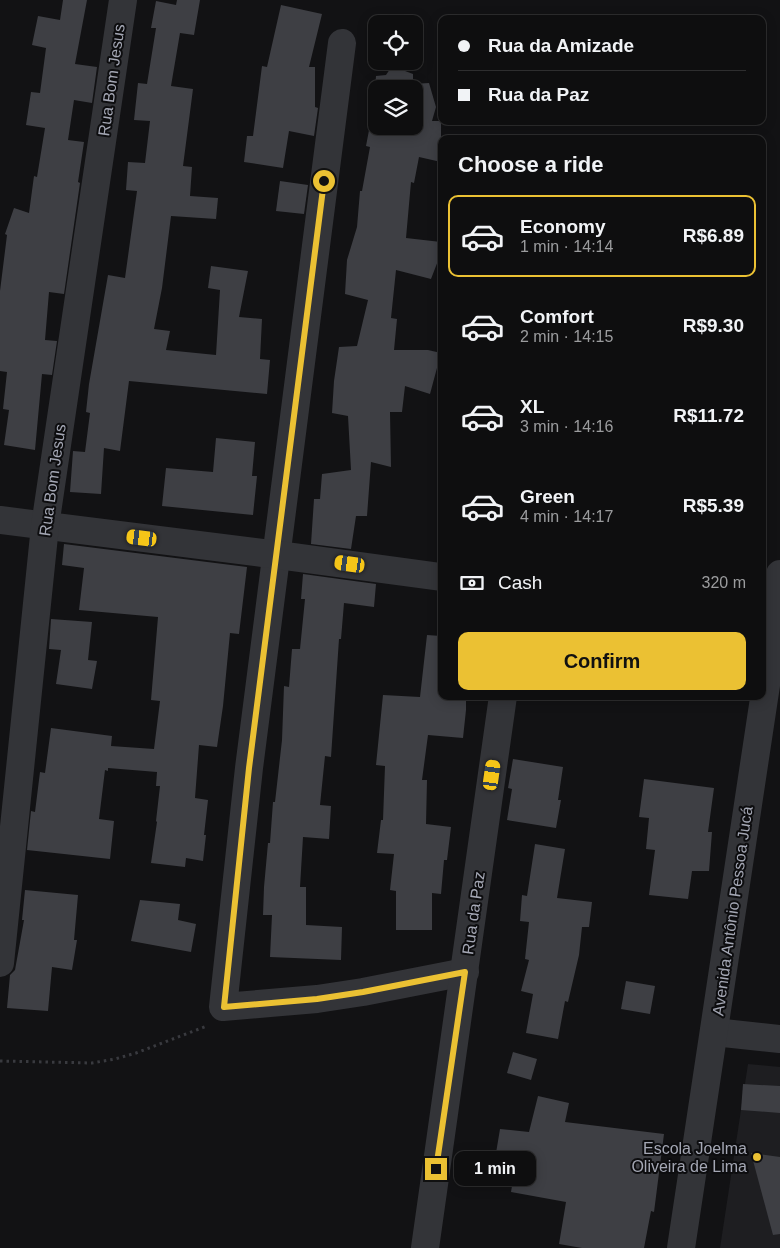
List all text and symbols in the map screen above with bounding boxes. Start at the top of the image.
map controls [368,15,423,135]
button: locate [368,15,423,70]
street label: Rua Bom Jesus [95,23,128,137]
text: Rua da Amizade [488,35,634,56]
button: layers [368,80,423,135]
text: Rua da Paz [488,84,589,105]
text: Choose a ride [458,152,603,177]
route start [313,170,335,192]
icon: car [460,214,505,259]
text: Economy [520,216,606,237]
text: R$6.89 [683,225,744,246]
text: 1 min · 14:14 [520,238,613,255]
icon: car [460,304,505,349]
text: Comfort [520,306,594,327]
text: R$9.30 [683,315,744,336]
text: 2 min · 14:15 [520,328,613,345]
icon: car [460,394,505,439]
text: XL [520,396,544,417]
text: R$11.72 [673,405,744,426]
text: 3 min · 14:16 [520,418,613,435]
street label: Rua Bom Jesus [36,423,69,537]
icon: car [460,484,505,529]
text: Green [520,486,575,507]
text: R$5.39 [683,495,744,516]
text: 4 min · 14:17 [520,508,613,525]
car [126,529,157,547]
car [334,554,365,574]
icon: cash [458,569,486,597]
text: Cash [498,572,542,593]
text: 320 m [702,574,746,591]
button: Confirm [458,632,746,690]
car [482,759,501,791]
street label: Avenida Antônio Pessoa Jucá [709,805,756,1017]
street label: Rua da Paz [459,870,488,956]
place label: Escola Joelma Oliveira de Lima [631,1140,747,1175]
marker: Escola Joelma Oliveira de Lima [751,1151,763,1163]
callout: 1 min [454,1152,536,1186]
route end [425,1158,447,1180]
text: 1 min [474,1160,516,1177]

